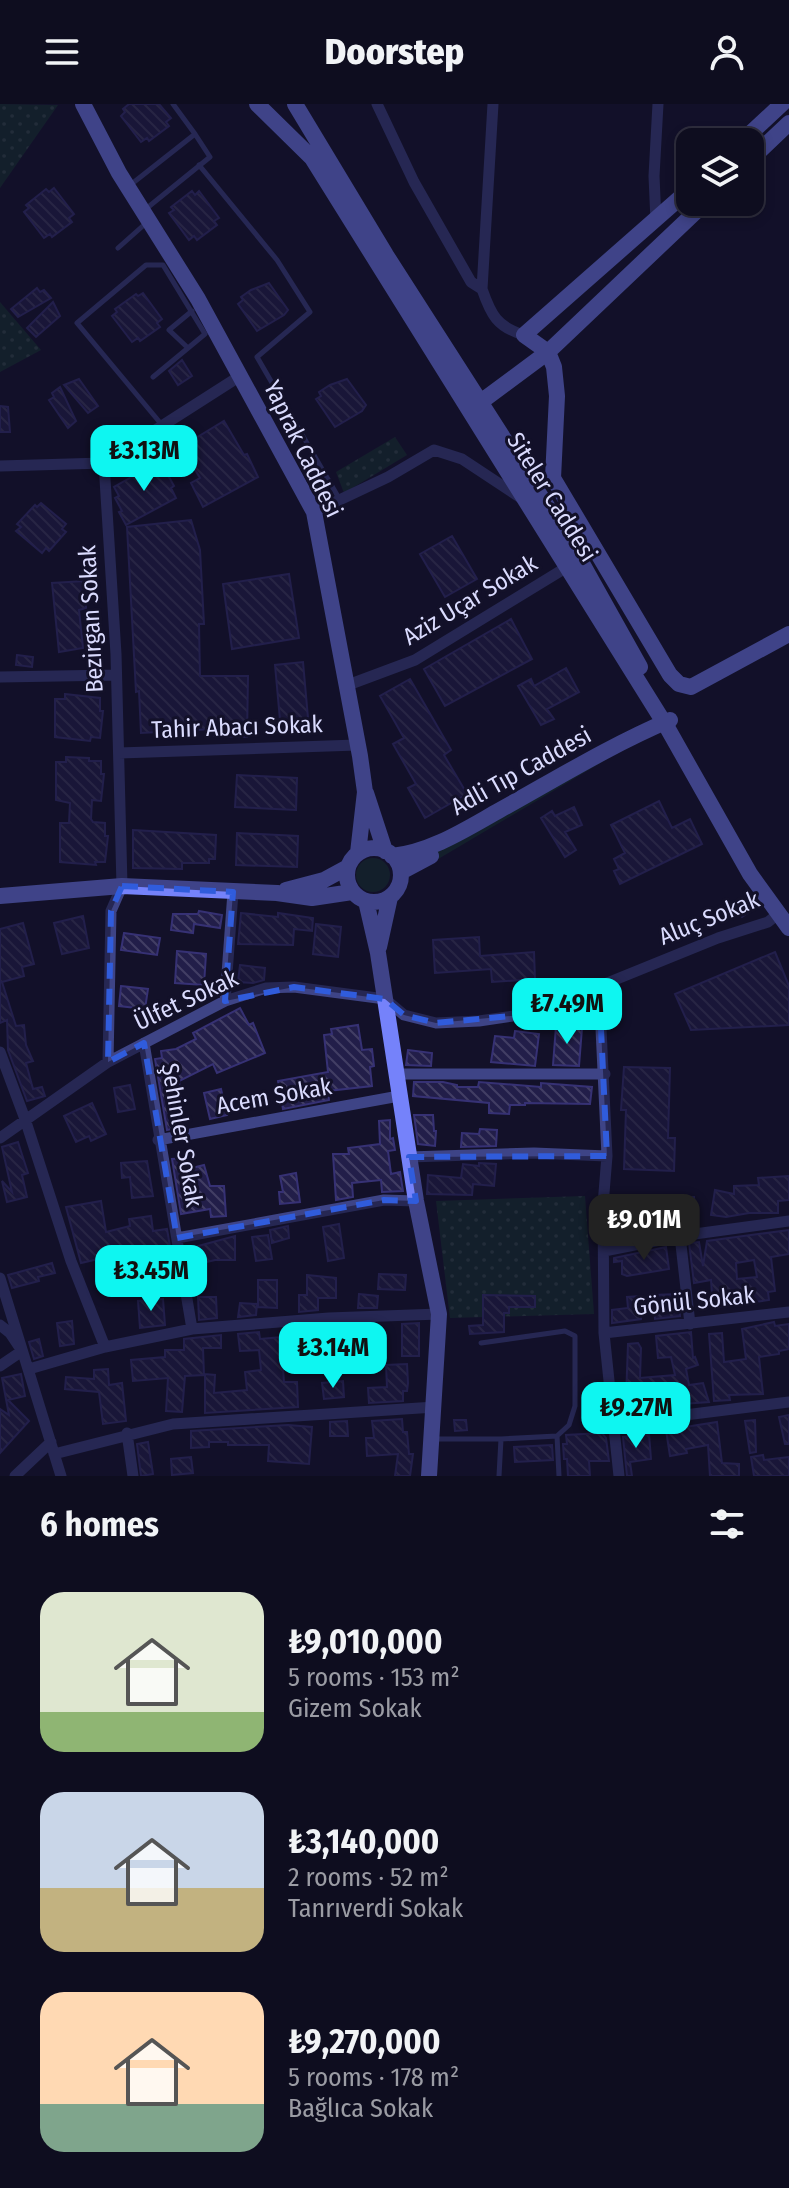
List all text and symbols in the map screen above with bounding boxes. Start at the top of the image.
icon: menu [40,30,84,74]
text: Doorstep [325,30,464,74]
icon: person [705,30,749,74]
map controls [676,128,764,216]
button: layers [676,128,764,216]
street label: Yaprak Caddesi [258,376,348,522]
pin: ₺3.13M [79,425,209,493]
street label: Siteler Caddesi [501,427,603,567]
text: ₺3.13M [108,435,180,466]
street label: Bezirgan Sokak [73,544,109,693]
street label: Aziz Uçar Sokak [398,549,543,651]
street label: Tahir Abacı Sokak [151,710,324,744]
street label: Adli Tıp Caddesi [446,721,596,821]
street label: Aluç Sokak [655,885,764,951]
street label: Ülfet Sokak [130,963,243,1036]
pin: ₺7.49M [502,978,632,1046]
text: ₺7.49M [530,988,604,1019]
street label: Şehinler Sokak [156,1061,209,1210]
street label: Acem Sokak [214,1072,335,1120]
pin: ₺9.01M [579,1194,709,1262]
text: ₺9.01M [607,1204,681,1235]
pin: ₺3.45M [86,1245,216,1313]
text: ₺3.45M [113,1255,189,1286]
street label: Gönül Sokak [632,1281,757,1321]
pin: ₺3.14M [268,1322,398,1390]
text: ₺3.14M [297,1332,369,1363]
pin: ₺9.27M [571,1382,701,1450]
text: ₺9.27M [599,1392,673,1423]
icon: filters [705,1502,749,1546]
text: 6 homes [40,1504,159,1545]
text: ₺9,010,000 [288,1621,442,1662]
icon: home [104,1624,200,1720]
text: 5 rooms · 153 m² [288,1662,460,1693]
text: Gizem Sokak [288,1693,422,1724]
text: ₺3,140,000 [288,1821,439,1862]
icon: home [104,1824,200,1920]
text: 2 rooms · 52 m² [288,1862,449,1893]
text: Tanrıverdi Sokak [288,1893,463,1924]
text: ₺9,270,000 [288,2021,441,2062]
icon: home [104,2024,200,2120]
text: 5 rooms · 178 m² [288,2062,459,2093]
text: Bağlıca Sokak [288,2093,433,2124]

